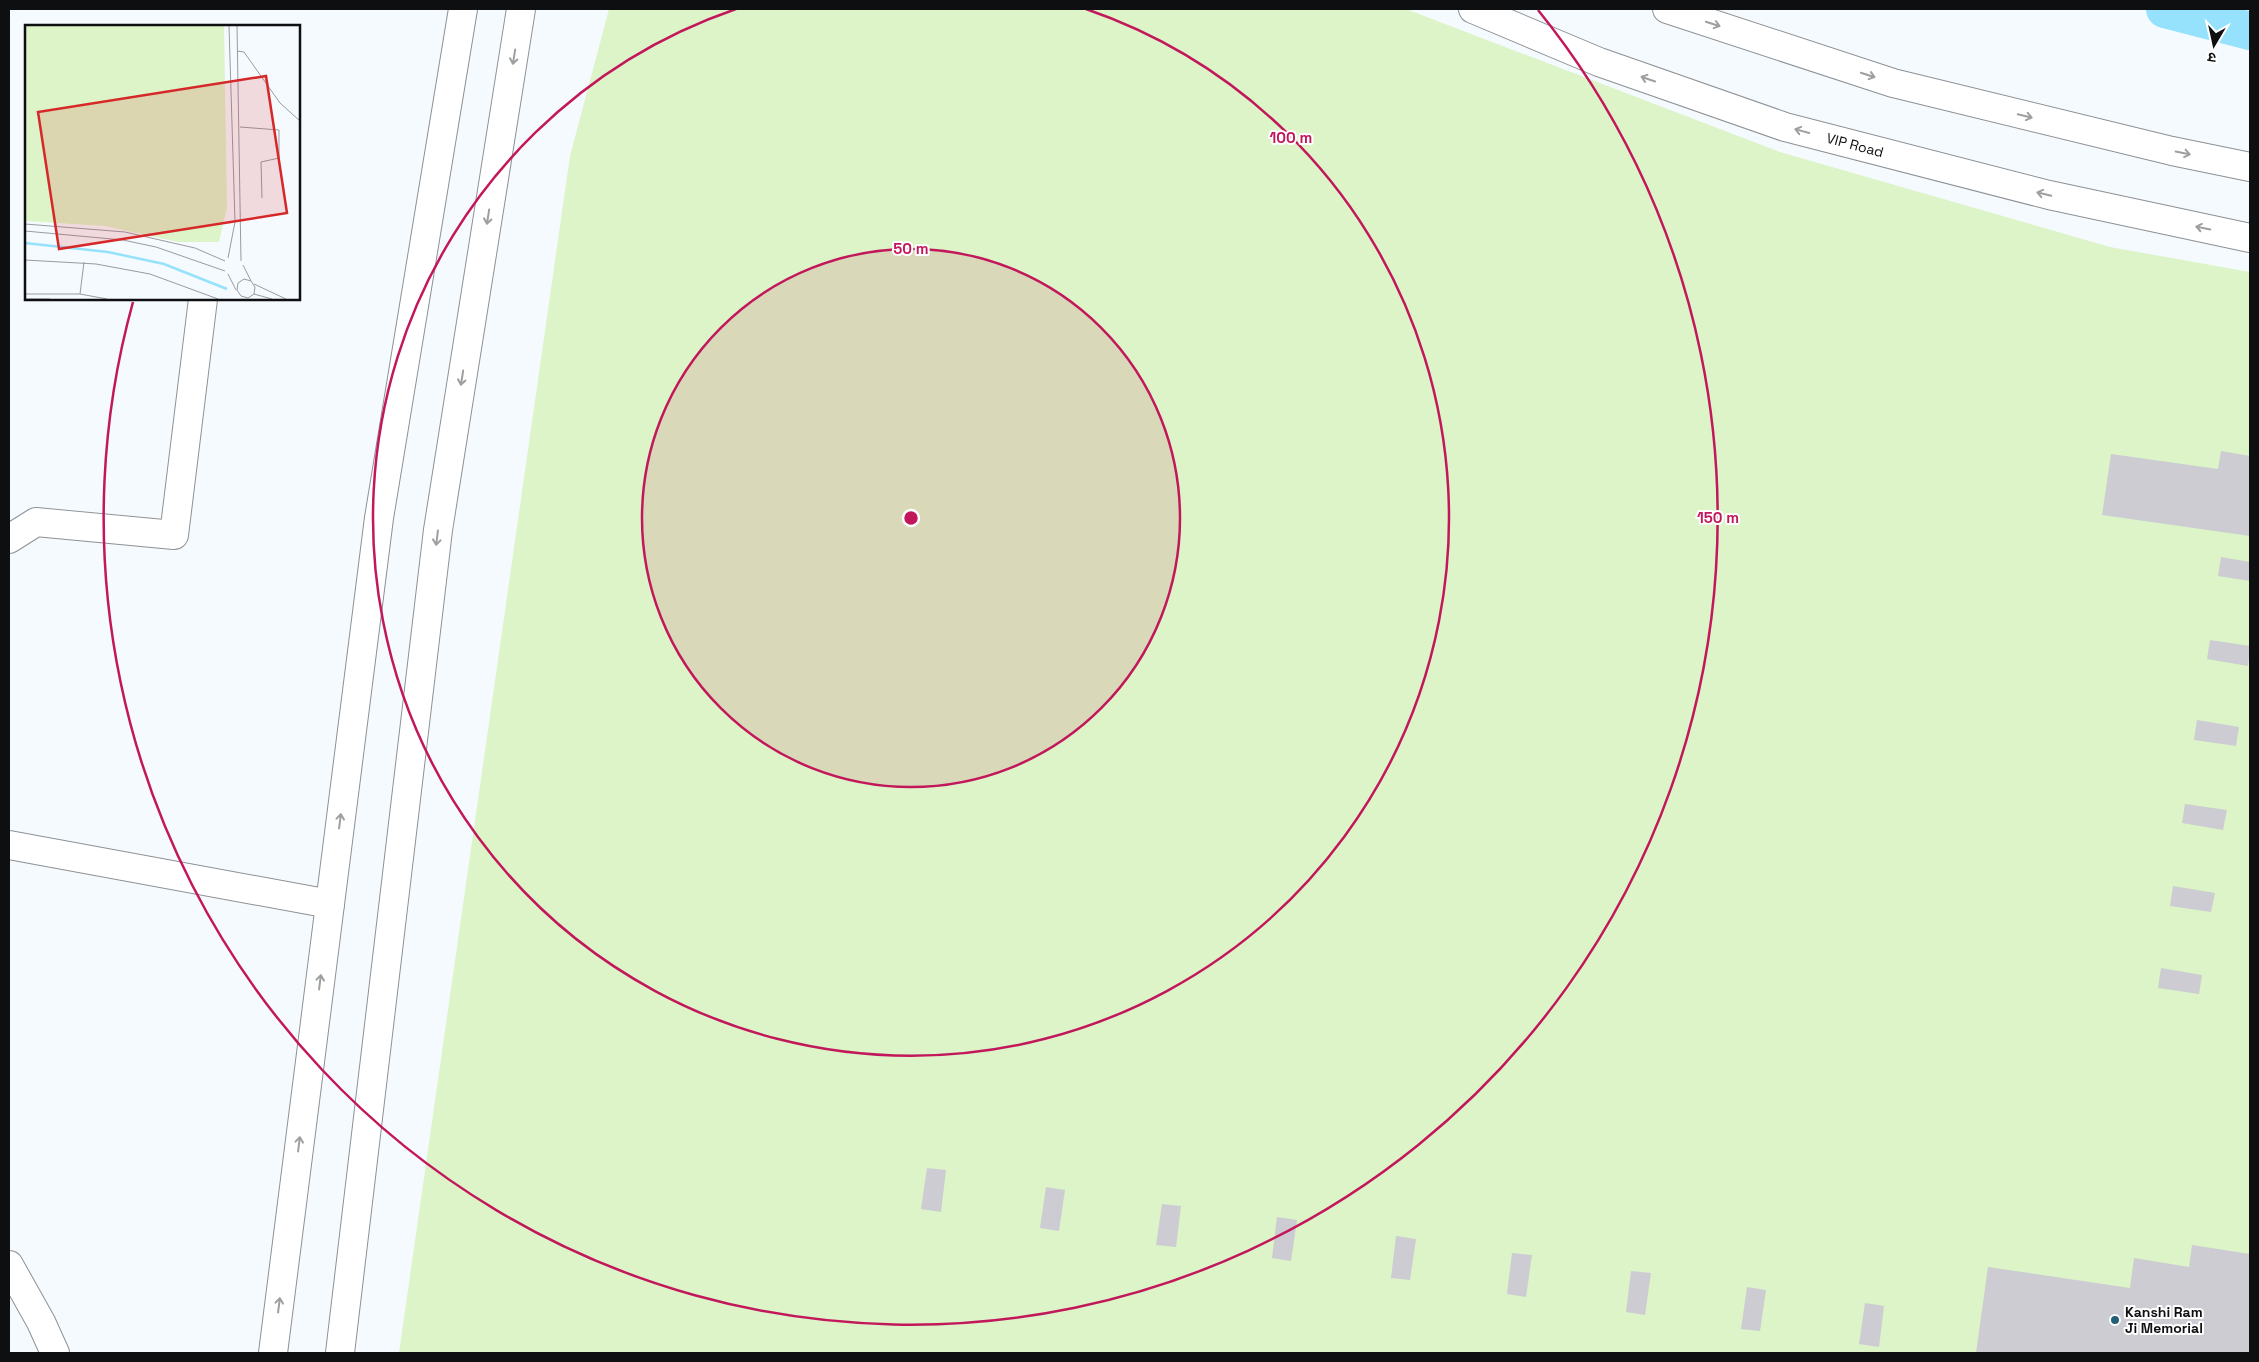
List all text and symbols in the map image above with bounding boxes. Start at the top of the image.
one-way arrow [1705,20,1721,29]
north arrow [2189,20,2239,70]
inset map [25,25,300,300]
text: उ [2206,48,2217,67]
one-way arrow [508,49,518,65]
one-way arrow [1859,71,1875,80]
one-way arrow [1640,74,1656,83]
one-way arrow [2017,111,2033,121]
one-way arrow [1794,126,1810,135]
text: 100 m [1270,128,1312,147]
street label: VIP Road [1824,129,1886,161]
one-way arrow [2175,149,2191,159]
one-way arrow [2036,189,2052,198]
one-way arrow [482,209,492,225]
one-way arrow [2195,222,2211,232]
text: 50 m [893,239,929,258]
one-way arrow [457,369,467,385]
text: 150 m [1697,508,1739,527]
centre of rings [902,509,920,527]
one-way arrow [432,530,442,546]
one-way arrow [335,814,345,830]
one-way arrow [315,975,325,991]
one-way arrow [294,1136,304,1152]
one-way arrow [274,1297,284,1313]
place label: Kanshi Ram Ji Memorial [2125,1303,2203,1337]
marker: Kanshi Ram Ji Memorial [2109,1314,2121,1326]

